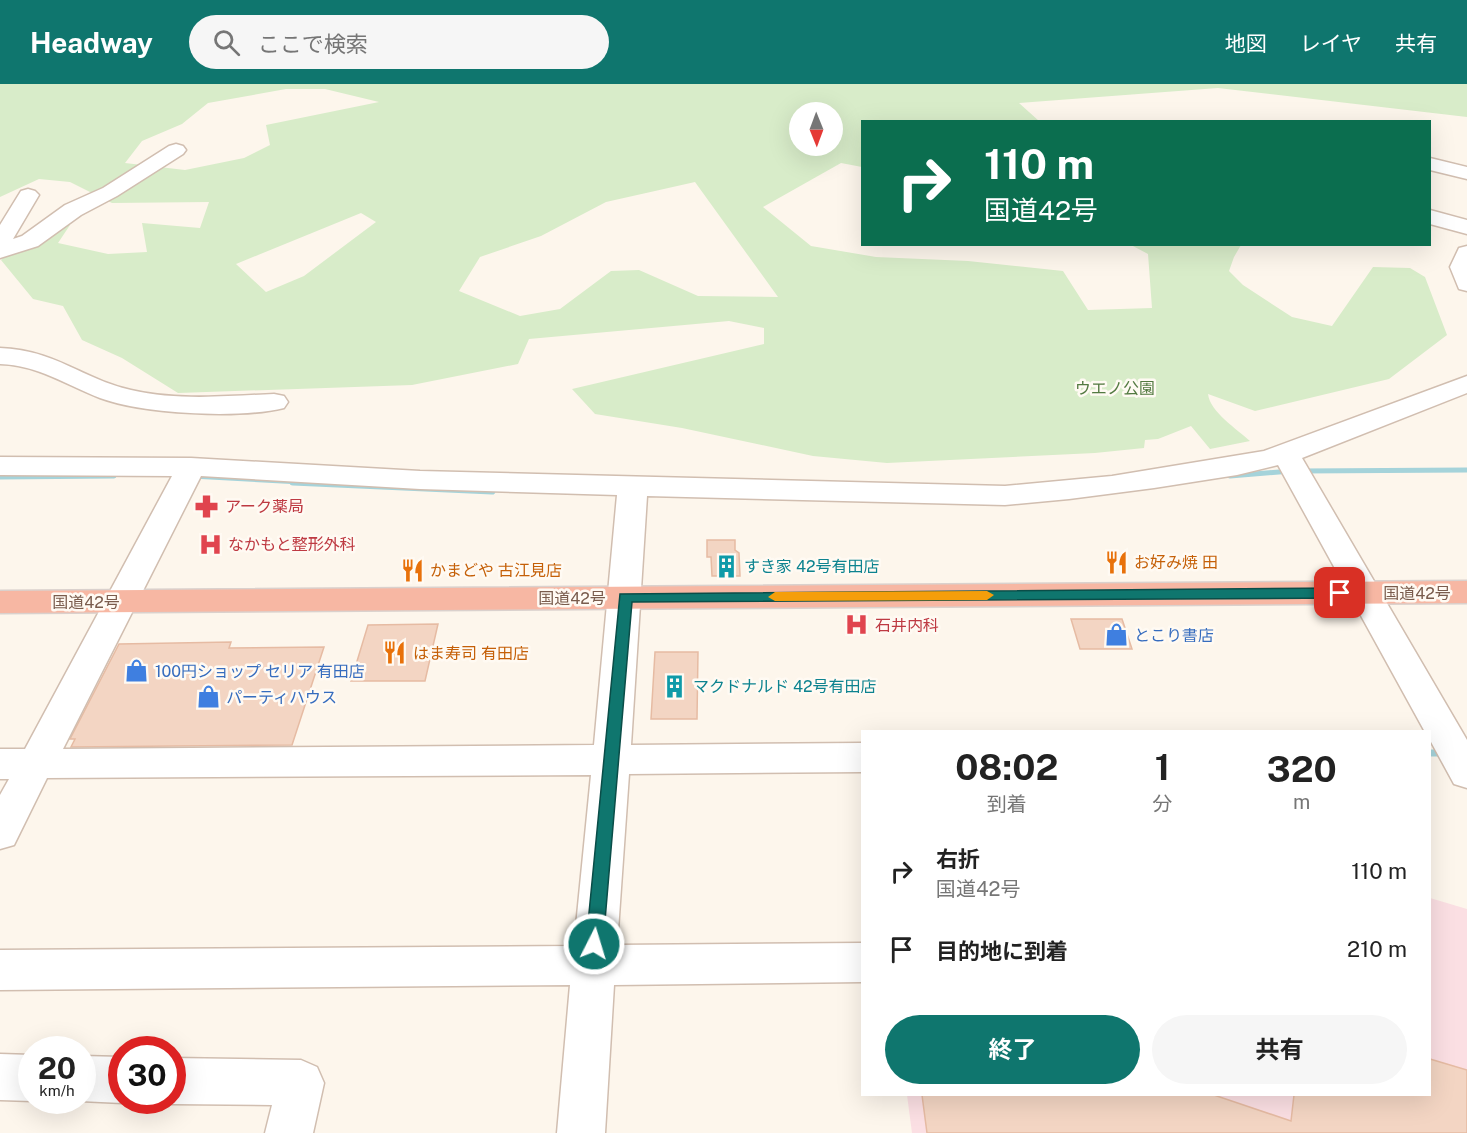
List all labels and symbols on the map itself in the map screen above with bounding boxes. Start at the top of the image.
north arrow [789,102,843,156]
park label: ウエノ公園 [1075,379,1155,398]
pharmacy icon: アーク薬局 [194,493,220,519]
place label: アーク薬局 [225,497,304,516]
hospital icon: なかもと整形外科 [197,531,223,557]
place label: なかもと整形外科 [228,535,356,554]
restaurant icon: お好み焼 田 [1103,549,1129,575]
building icon: すき家 42号有田店 [713,553,739,579]
place label: お好み焼 田 [1134,553,1218,572]
restaurant icon: かまどや 古江見店 [399,557,425,583]
place label: すき家 42号有田店 [744,557,879,576]
place label: かまどや 古江見店 [430,561,562,580]
pin [1314,567,1365,618]
street label: 国道42号 [1383,584,1451,603]
street label: 国道42号 [538,589,606,608]
street label: 国道42号 [52,593,120,612]
hospital icon: 石井内科 [844,612,870,638]
place label: 石井内科 [875,616,939,635]
shop icon: とこり書店 [1103,622,1129,648]
place label: とこり書店 [1134,626,1214,645]
restaurant icon: はま寿司 有田店 [382,640,408,666]
place label: はま寿司 有田店 [413,644,529,663]
shop icon: 100円ショップ セリア 有田店 [124,658,150,684]
place label: 100円ショップ セリア 有田店 [155,662,365,681]
building icon: マクドナルド 42号有田店 [662,673,688,699]
place label: マクドナルド 42号有田店 [693,677,876,696]
shop icon: パーティハウス [195,684,221,710]
place label: パーティハウス [226,688,337,707]
position arrow [562,912,626,976]
speed limit sign: 30 [108,1036,186,1114]

